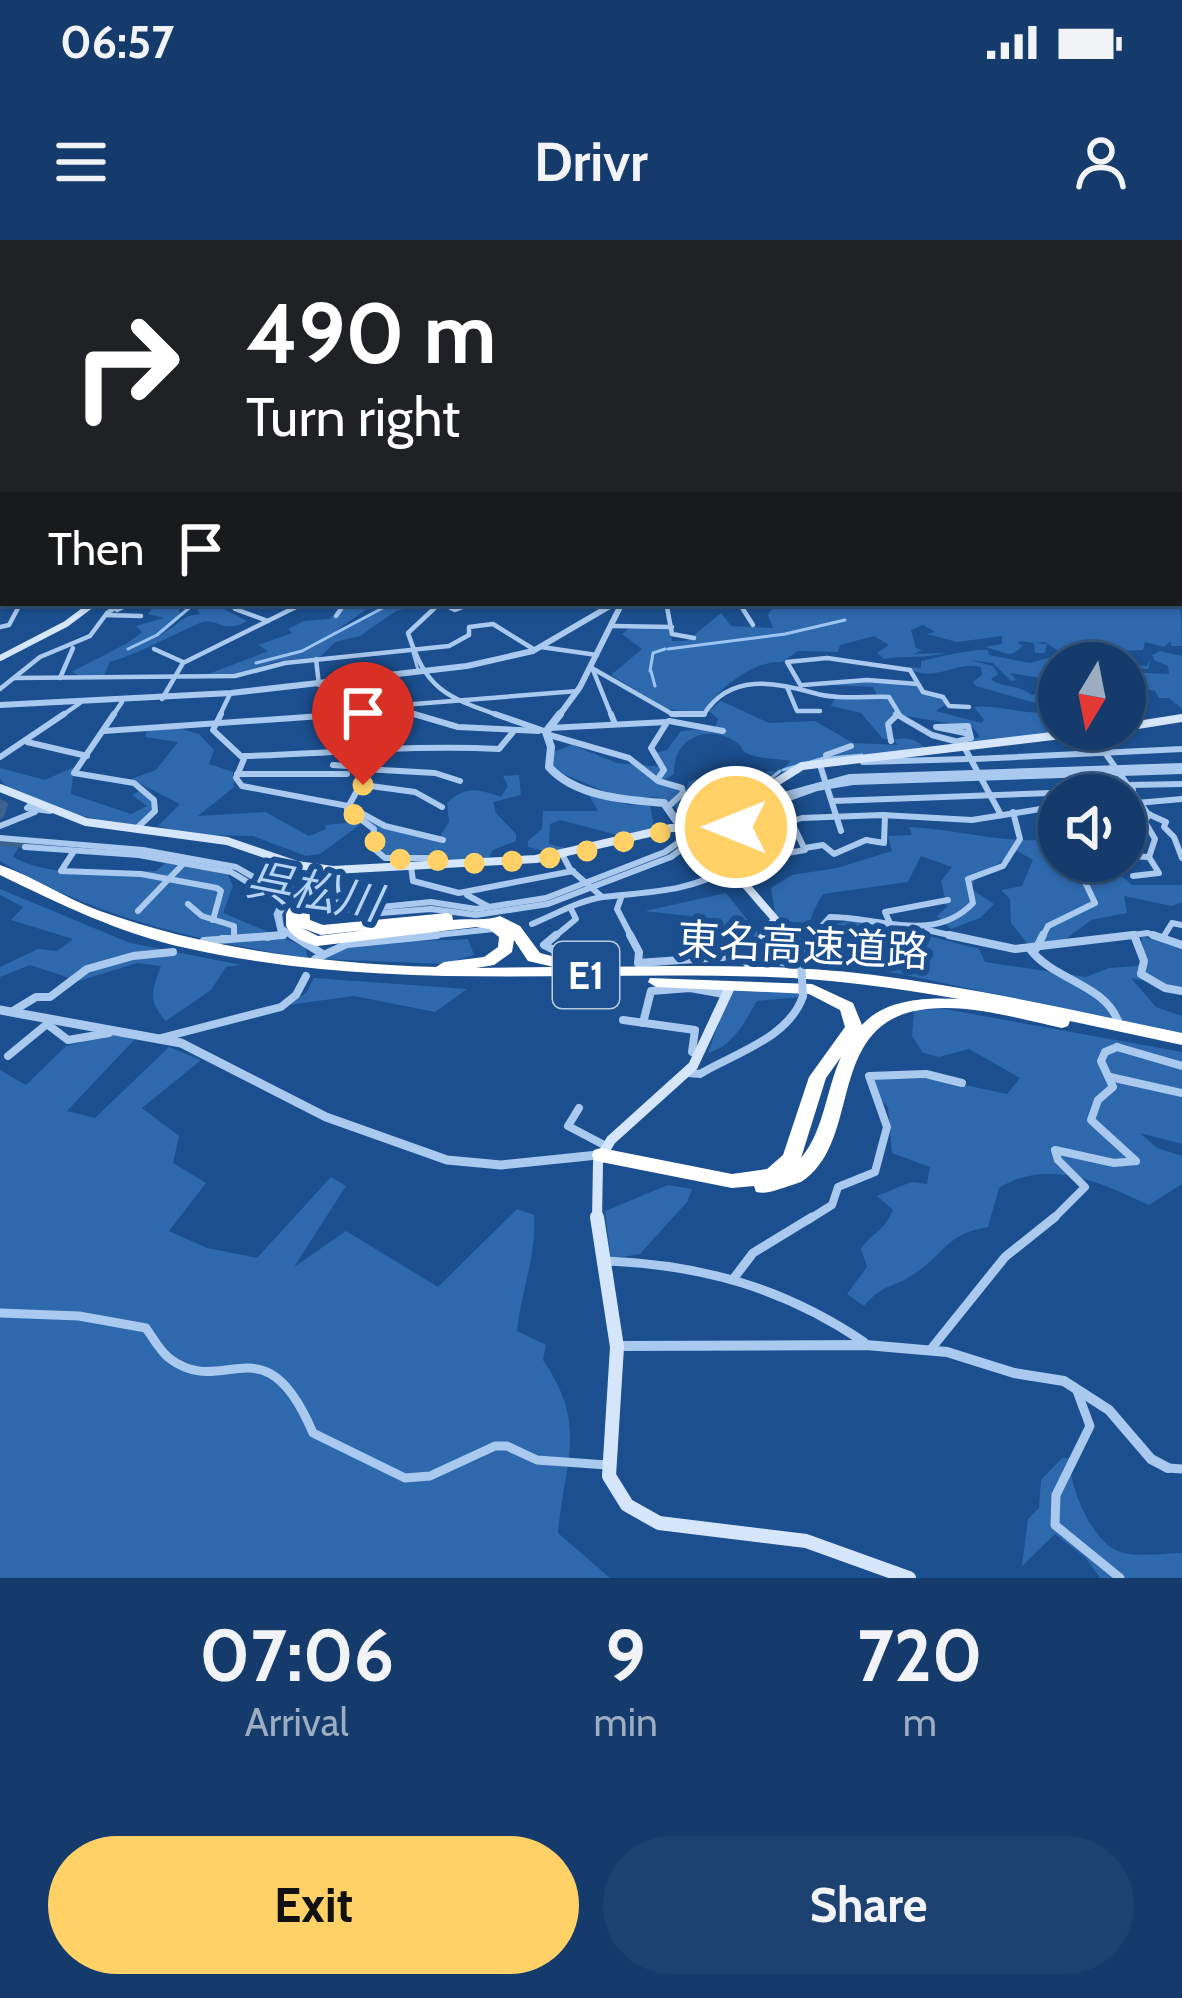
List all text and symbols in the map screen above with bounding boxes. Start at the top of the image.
text: 06:57 [60,15,174,69]
icon: menu [48,129,114,195]
text: Drivr [534,129,648,195]
icon: person [1068,129,1134,195]
text: 490 m [246,282,497,384]
icon: right [48,288,204,444]
text: Turn right [246,384,460,450]
icon: arrive [168,516,234,582]
text: Then [48,522,144,576]
north arrow [1038,642,1146,750]
map controls [1038,642,1146,882]
pin [312,662,414,785]
icon: arrive [330,680,396,746]
position arrow [673,764,799,890]
button: sound [1038,774,1146,882]
water label: 呉松川 [243,852,389,931]
street label: 東名高速道路 [676,912,930,978]
road number: E1 [553,942,619,1008]
text: 07:06 [199,1612,394,1699]
text: 9 [605,1612,646,1699]
text: 720 [857,1612,983,1699]
text: Arrival [245,1698,349,1746]
text: min [593,1698,658,1746]
text: m [903,1698,937,1746]
button: Exit [48,1836,579,1974]
button: Share [603,1836,1134,1974]

